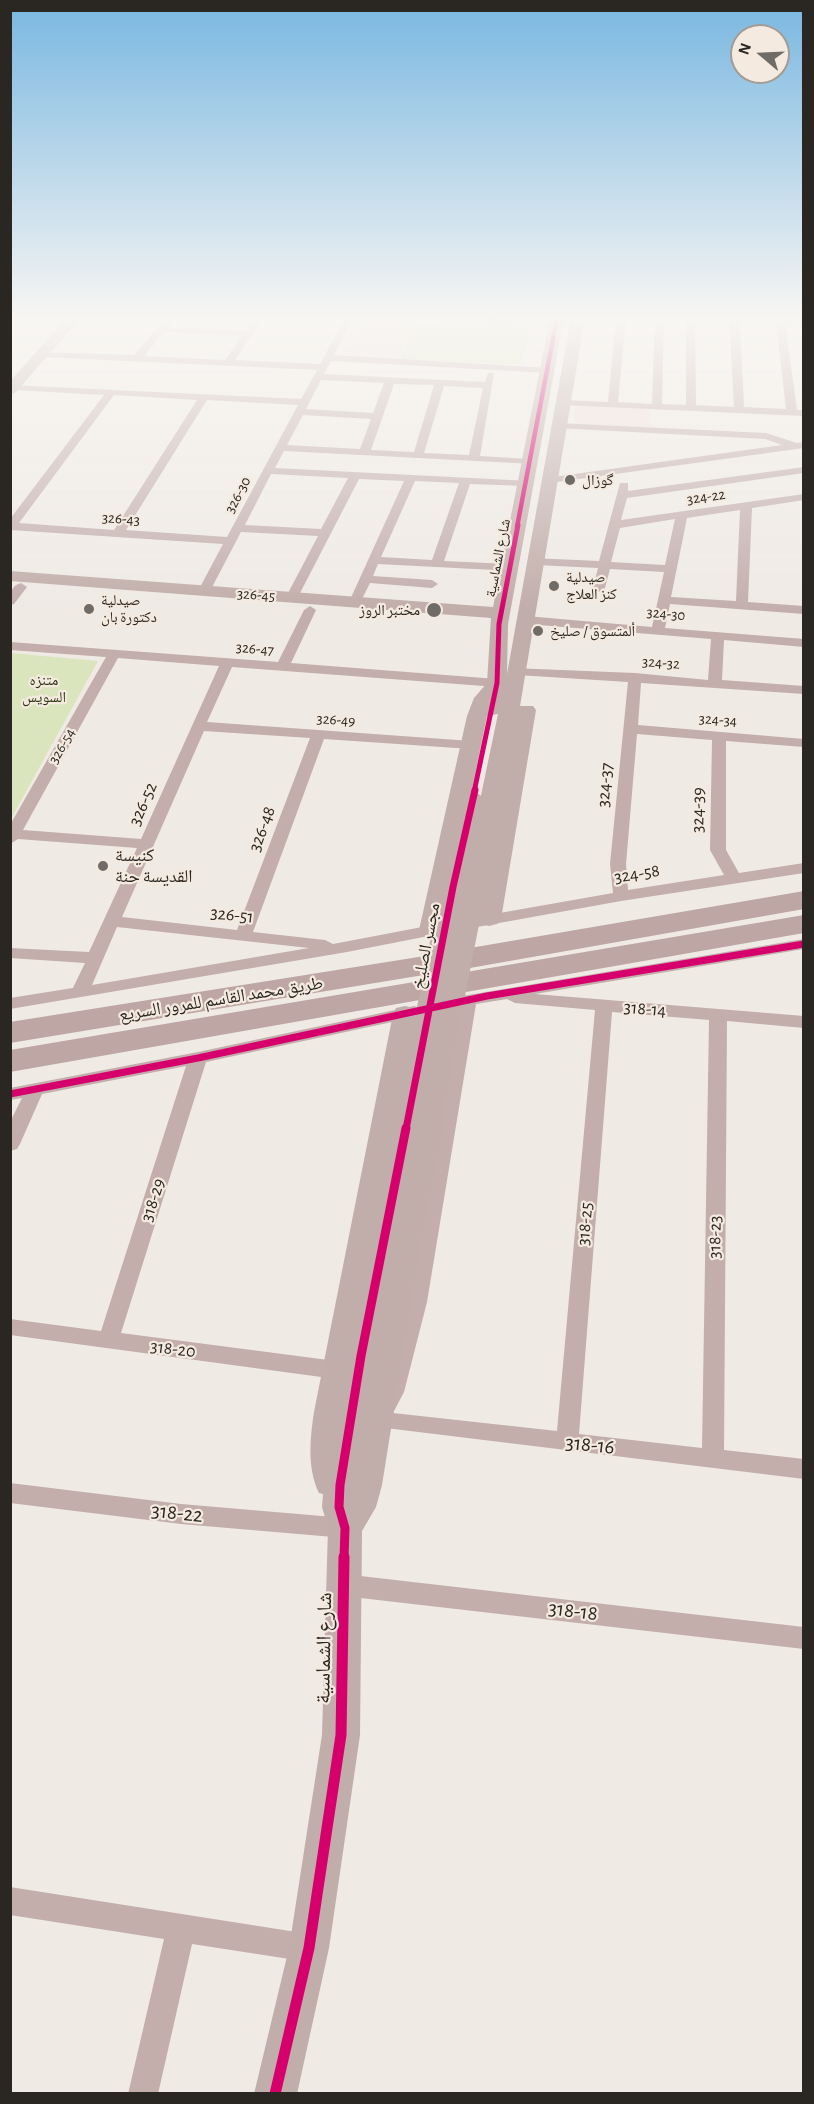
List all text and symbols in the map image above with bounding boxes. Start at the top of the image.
north arrow [730,24,790,84]
text: N [735,41,754,57]
place label: گوزال [582,471,614,489]
marker: گوزال [563,473,577,487]
street label: 326-30 [221,474,255,516]
street label: 324-22 [686,485,726,509]
street label: 326-43 [101,509,141,529]
street label: شارع الشماسية [482,517,514,599]
place label: صيدلية كنز العلاج [566,568,617,603]
marker: صيدلية كنز العلاج [547,579,561,593]
street label: 326-45 [236,585,276,605]
place label: صيدلية دكتورة بان [101,591,157,626]
place label: مختبر الروز [359,601,420,619]
marker: مختبر الروز [425,601,443,619]
marker: صيدلية دكتورة بان [82,602,96,616]
street label: 324-30 [646,603,686,625]
place label: ألمتسوق / صليخ [550,622,635,640]
marker: ألمتسوق / صليخ [531,624,545,638]
street label: 326-47 [235,638,275,660]
street label: 324-32 [642,653,680,673]
park label: متنزه السويس [22,671,66,706]
street label: 326-49 [316,710,356,730]
street label: 324-34 [698,710,738,730]
street label: 326-54 [45,725,79,767]
street label: 324-37 [592,762,618,808]
street label: 326-52 [124,779,162,829]
street label: 324-39 [687,787,709,833]
street label: 326-48 [244,803,280,855]
place label: كنيسة القديسة حنة [115,845,193,888]
marker: كنيسة القديسة حنة [96,859,110,873]
street label: 324-58 [613,860,661,888]
street label: مجسر الصليخ [407,901,445,991]
street label: 326-51 [209,902,255,928]
street label: طريق محمد القاسم للمرور السريع [117,972,325,1026]
street label: 318-14 [623,996,667,1022]
street label: 318-29 [136,1176,170,1224]
street label: 318-25 [572,1201,598,1247]
street label: 318-23 [704,1215,726,1259]
street label: 318-20 [149,1336,197,1362]
street label: 318-16 [564,1430,616,1460]
street label: 318-22 [150,1498,204,1528]
street label: شارع الشماسية [310,1592,338,1704]
street label: 318-18 [547,1595,599,1627]

